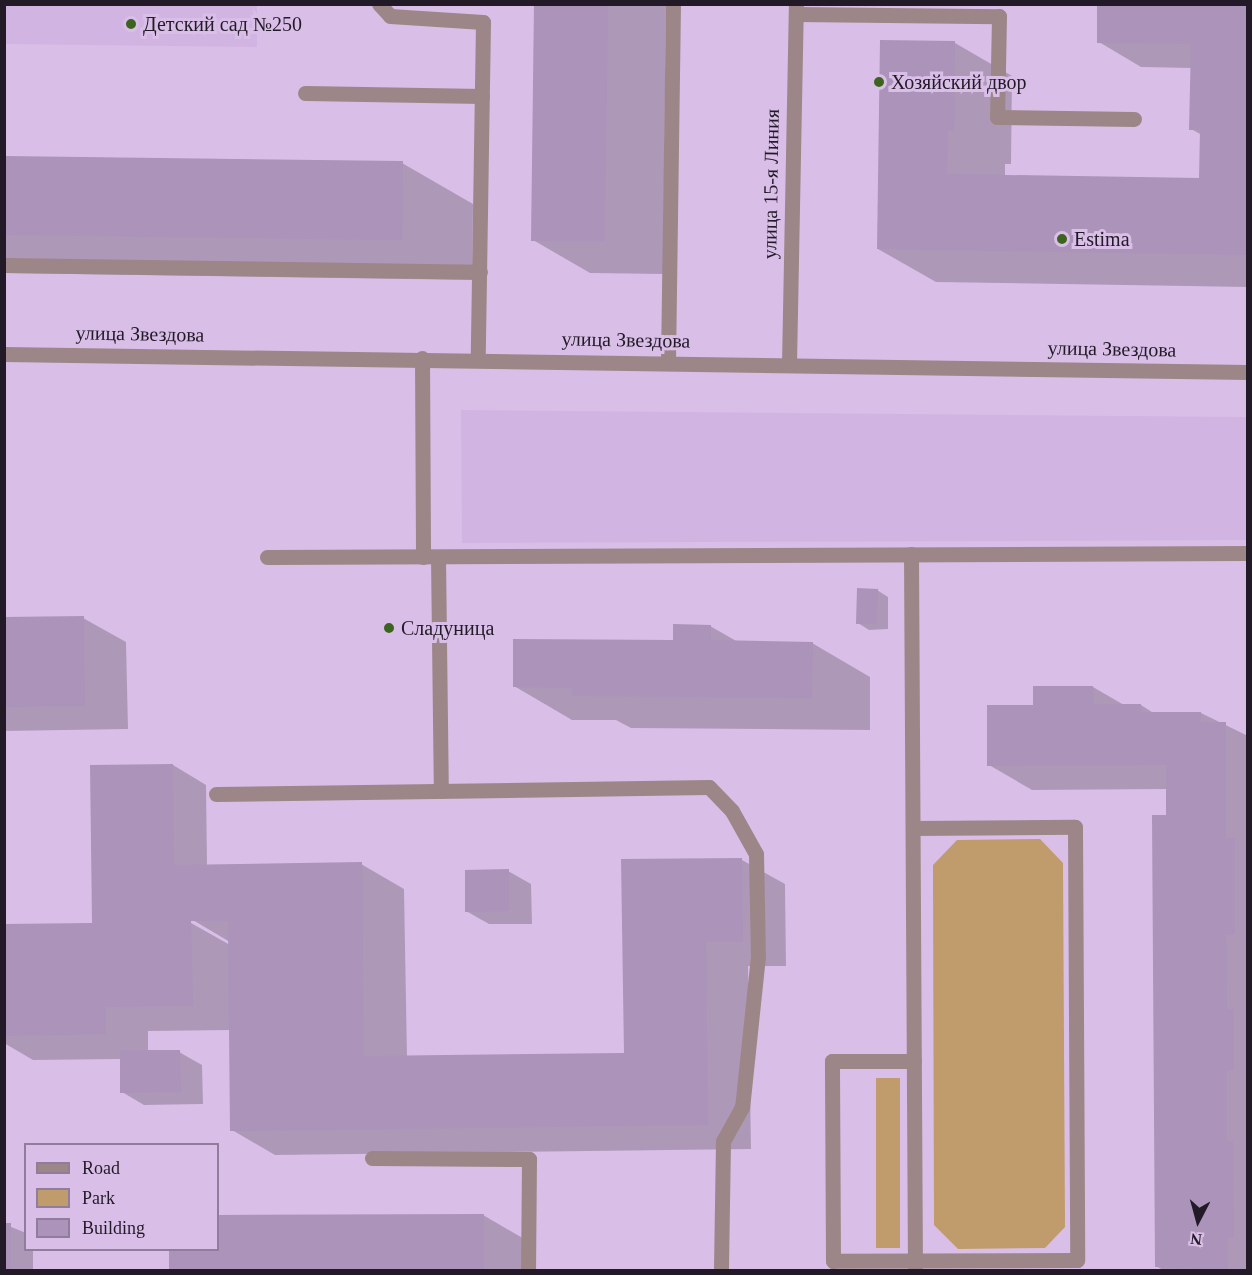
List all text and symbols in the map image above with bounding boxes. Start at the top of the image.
place label: Детский сад №250 [143,12,302,36]
marker: Детский сад №250 [124,17,138,31]
place label: Хозяйский двор [891,70,1026,94]
marker: Хозяйский двор [872,75,886,89]
street label: улица 15-я Линия [758,109,784,259]
place label: Estima [1074,227,1130,251]
marker: Estima [1055,232,1069,246]
street label: улица Звездова [75,321,205,347]
street label: улица Звездова [561,327,691,353]
street label: улица Звездова [1047,336,1177,362]
place label: Сладуница [401,616,494,640]
marker: Сладуница [382,621,396,635]
legend [24,1143,219,1251]
text: Road [82,1158,120,1178]
text: Park [82,1188,115,1208]
north arrow [1168,1191,1228,1251]
text: Building [82,1218,145,1238]
text: N [1189,1230,1203,1248]

